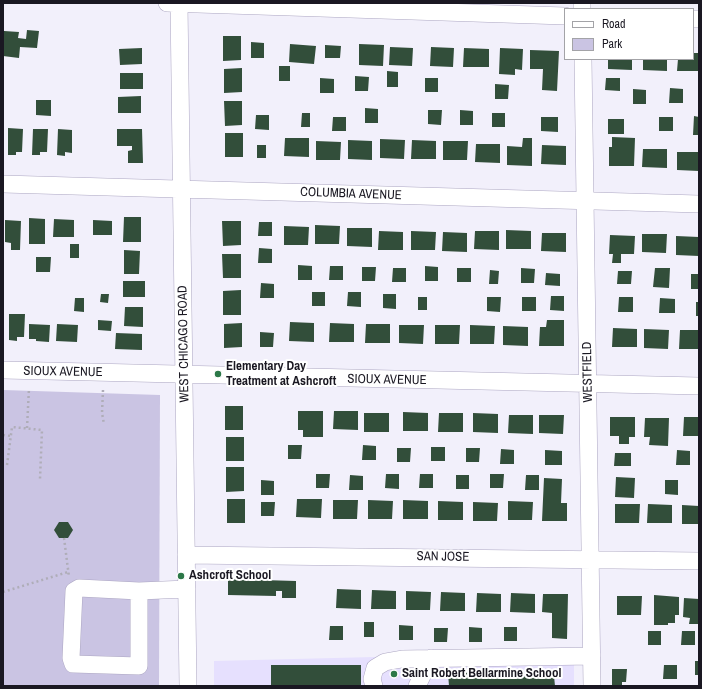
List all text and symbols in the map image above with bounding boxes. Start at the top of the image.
legend [564,8,694,60]
text: Road [602,16,626,32]
text: Park [602,36,622,52]
street label: COLUMBIA AVENUE [300,184,402,204]
street label: WEST CHICAGO ROAD [175,285,193,403]
street label: WESTFIELD [580,341,596,403]
place label: Elementary Day Treatment at Ashcroft [226,359,336,390]
street label: SIOUX AVENUE [23,364,103,380]
marker: Elementary Day Treatment at Ashcroft [213,369,223,379]
street label: SIOUX AVENUE [347,372,427,388]
street label: SAN JOSE [417,549,469,565]
place label: Ashcroft School [189,568,271,584]
marker: Ashcroft School [176,571,186,581]
place label: Saint Robert Bellarmine School [402,666,561,682]
marker: Saint Robert Bellarmine School [389,669,399,679]

